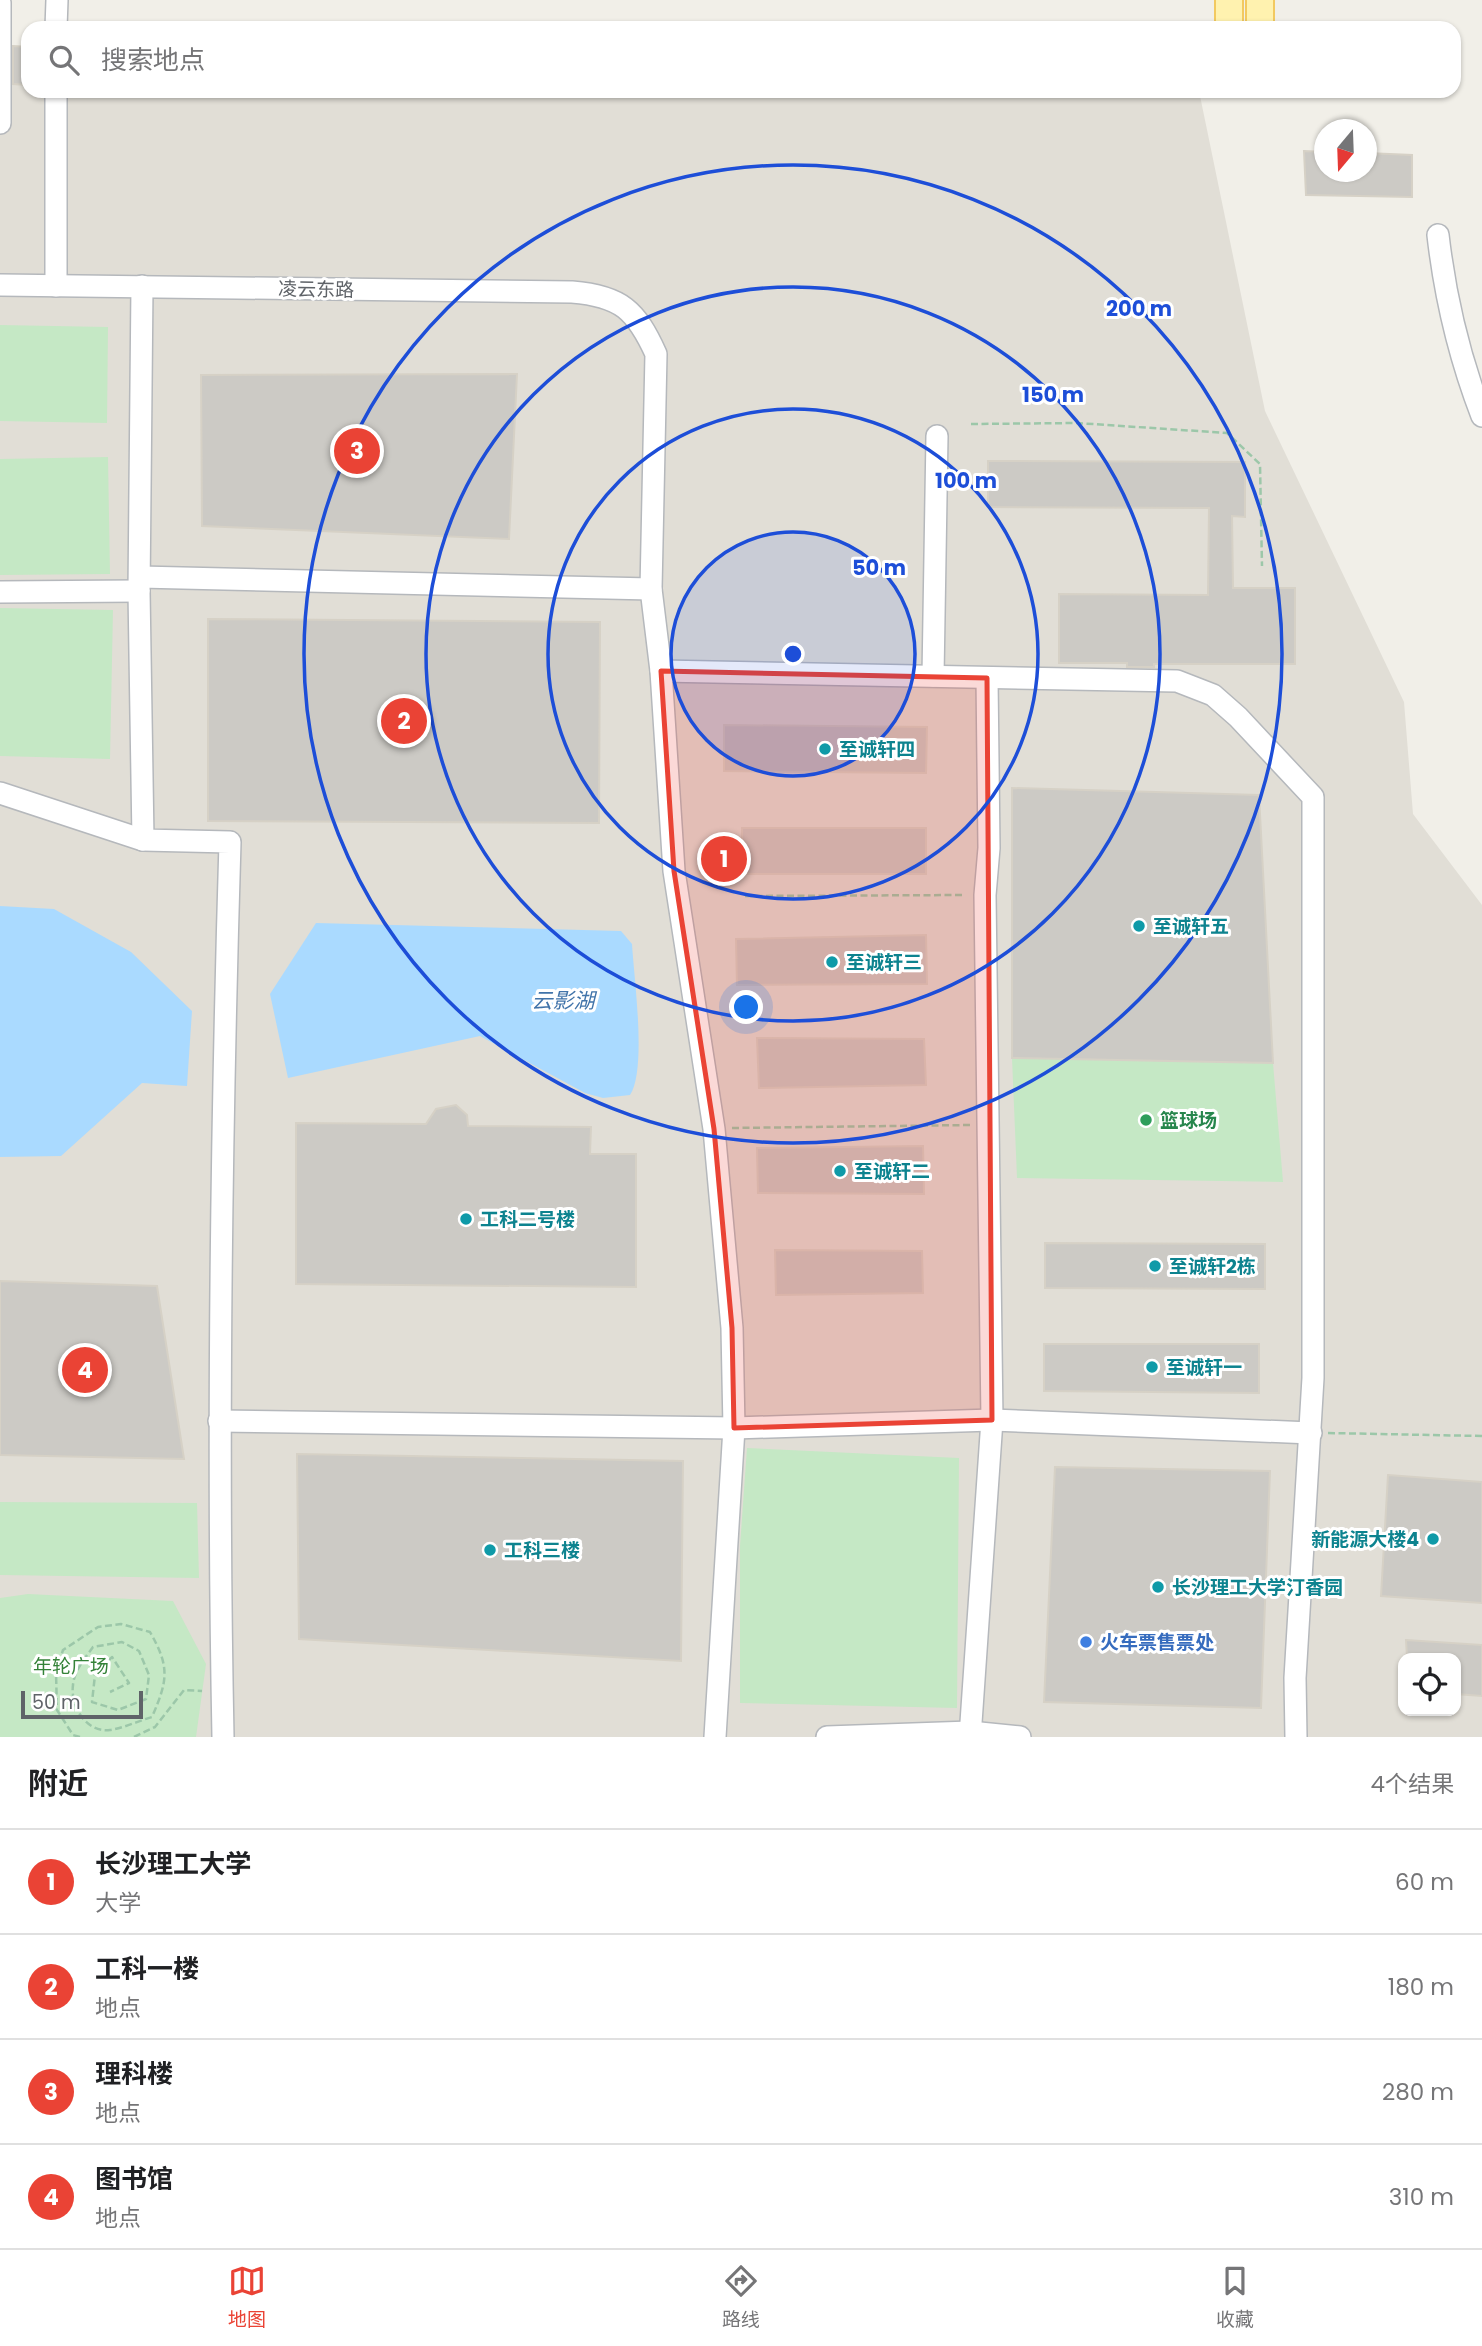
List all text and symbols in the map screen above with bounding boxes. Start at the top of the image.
search box [21,21,1461,98]
icon: search [45,41,83,79]
text: 搜索地点 [101,42,205,78]
north arrow [1314,119,1377,182]
street label: 凌云东路 [278,275,354,304]
text: 200 m [1106,294,1172,323]
text: 150 m [1022,380,1084,409]
pin: 3 [334,425,380,477]
text: 100 m [935,466,997,495]
text: 50 m [852,553,906,582]
centre of rings [781,642,805,666]
pin: 2 [381,695,427,747]
place label: 至诚轩四 [839,736,915,763]
marker: 至诚轩四 [817,741,833,757]
pin: 1 [701,833,747,885]
place label: 至诚轩五 [1153,913,1229,940]
marker: 至诚轩五 [1131,918,1147,934]
place label: 至诚轩三 [846,949,922,976]
marker: 至诚轩三 [824,954,840,970]
water label: 云影湖 [532,986,597,1015]
your location [729,990,763,1024]
place label: 篮球场 [1160,1107,1217,1134]
marker: 篮球场 [1138,1112,1154,1128]
place label: 至诚轩二 [854,1158,930,1185]
marker: 至诚轩二 [832,1163,848,1179]
place label: 工科二号楼 [480,1206,575,1233]
marker: 工科二号楼 [458,1211,474,1227]
place label: 至诚轩2栋 [1169,1253,1256,1280]
marker: 至诚轩2栋 [1147,1258,1163,1274]
pin: 4 [62,1344,108,1396]
place label: 至诚轩一 [1166,1354,1242,1381]
marker: 至诚轩一 [1144,1359,1160,1375]
place label: 新能源大楼4 [1311,1526,1419,1553]
marker: 新能源大楼4 [1425,1531,1441,1547]
place label: 工科三楼 [504,1537,580,1564]
marker: 工科三楼 [482,1542,498,1558]
place label: 长沙理工大学汀香园 [1172,1574,1343,1601]
marker: 长沙理工大学汀香园 [1150,1579,1166,1595]
place label: 火车票售票处 [1100,1629,1214,1656]
marker: 火车票售票处 [1078,1634,1094,1650]
park label: 年轮广场 [33,1653,109,1680]
map controls [1398,1653,1461,1716]
button: locate [1398,1653,1461,1716]
scale bar [21,1688,144,1720]
text: 50 m [32,1689,81,1716]
text: 附近 [28,1762,88,1805]
text: 4个结果 [1371,1768,1454,1800]
text: 长沙理工大学 [95,1846,251,1882]
text: 1 [47,1866,55,1898]
text: 60 m [1395,1866,1454,1898]
text: 大学 [95,1887,141,1919]
text: 工科一楼 [95,1951,199,1987]
text: 2 [44,1971,58,2003]
text: 180 m [1388,1971,1454,2003]
text: 地点 [95,1992,141,2024]
text: 理科楼 [95,2056,173,2092]
text: 3 [44,2076,58,2108]
text: 280 m [1382,2076,1454,2108]
text: 地点 [95,2097,141,2129]
text: 图书馆 [95,2161,173,2197]
text: 4 [43,2181,59,2213]
text: 310 m [1389,2181,1454,2213]
text: 地点 [95,2202,141,2234]
tab: 地图 [228,2262,266,2334]
tab: 路线 [722,2262,760,2334]
tab: 收藏 [1216,2262,1254,2334]

